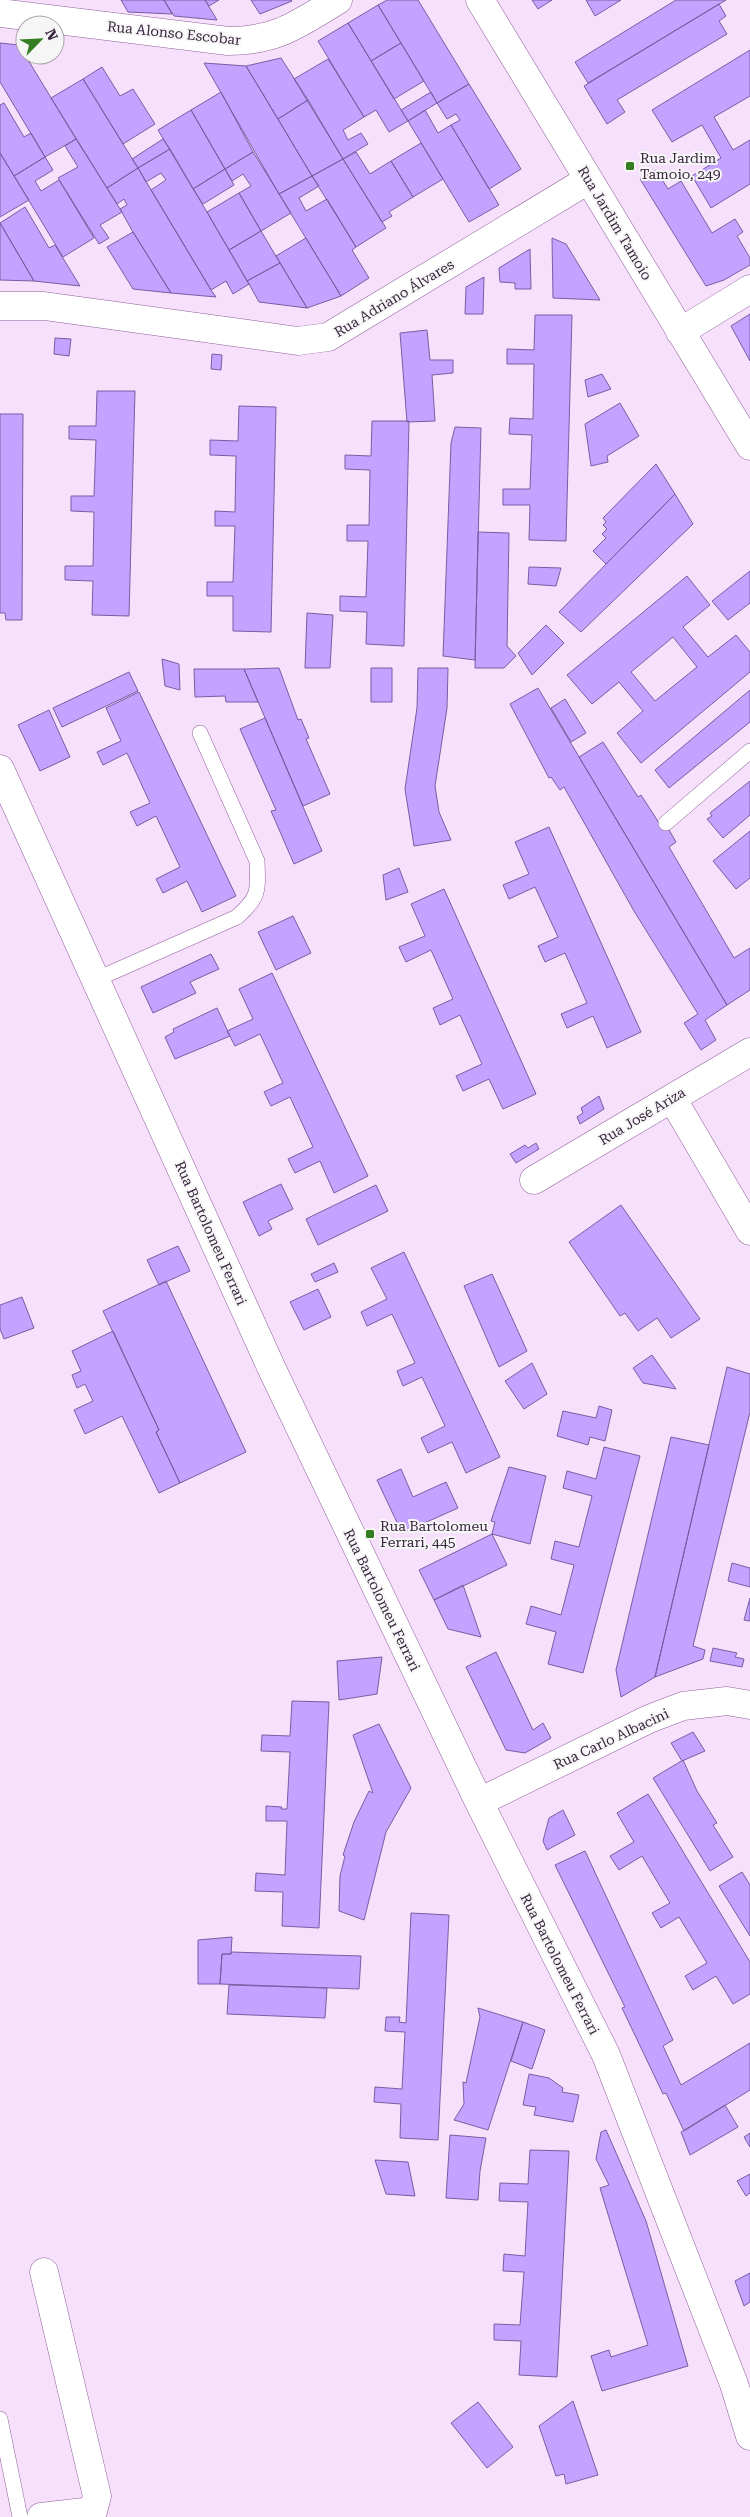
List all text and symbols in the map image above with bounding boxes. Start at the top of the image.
north arrow [15,15,65,65]
street label: Rua Alonso Escobar [106,18,242,48]
text: N [42,27,61,43]
place label: Rua Jardim Tamoio, 249 [640,150,721,182]
marker: Rua Jardim Tamoio, 249 [624,160,636,172]
street label: Rua Jardim Tamoio [575,163,655,283]
street label: Rua Adriano Álvares [331,256,457,340]
street label: Rua José Ariza [596,1084,688,1148]
street label: Rua Bartolomeu Ferrari [172,1158,250,1308]
place label: Rua Bartolomeu Ferrari, 445 [380,1518,488,1550]
street label: Rua Bartolomeu Ferrari [341,1526,424,1674]
marker: Rua Bartolomeu Ferrari, 445 [364,1528,376,1540]
street label: Rua Carlo Albacini [551,1705,672,1773]
street label: Rua Bartolomeu Ferrari [517,1891,603,2038]

